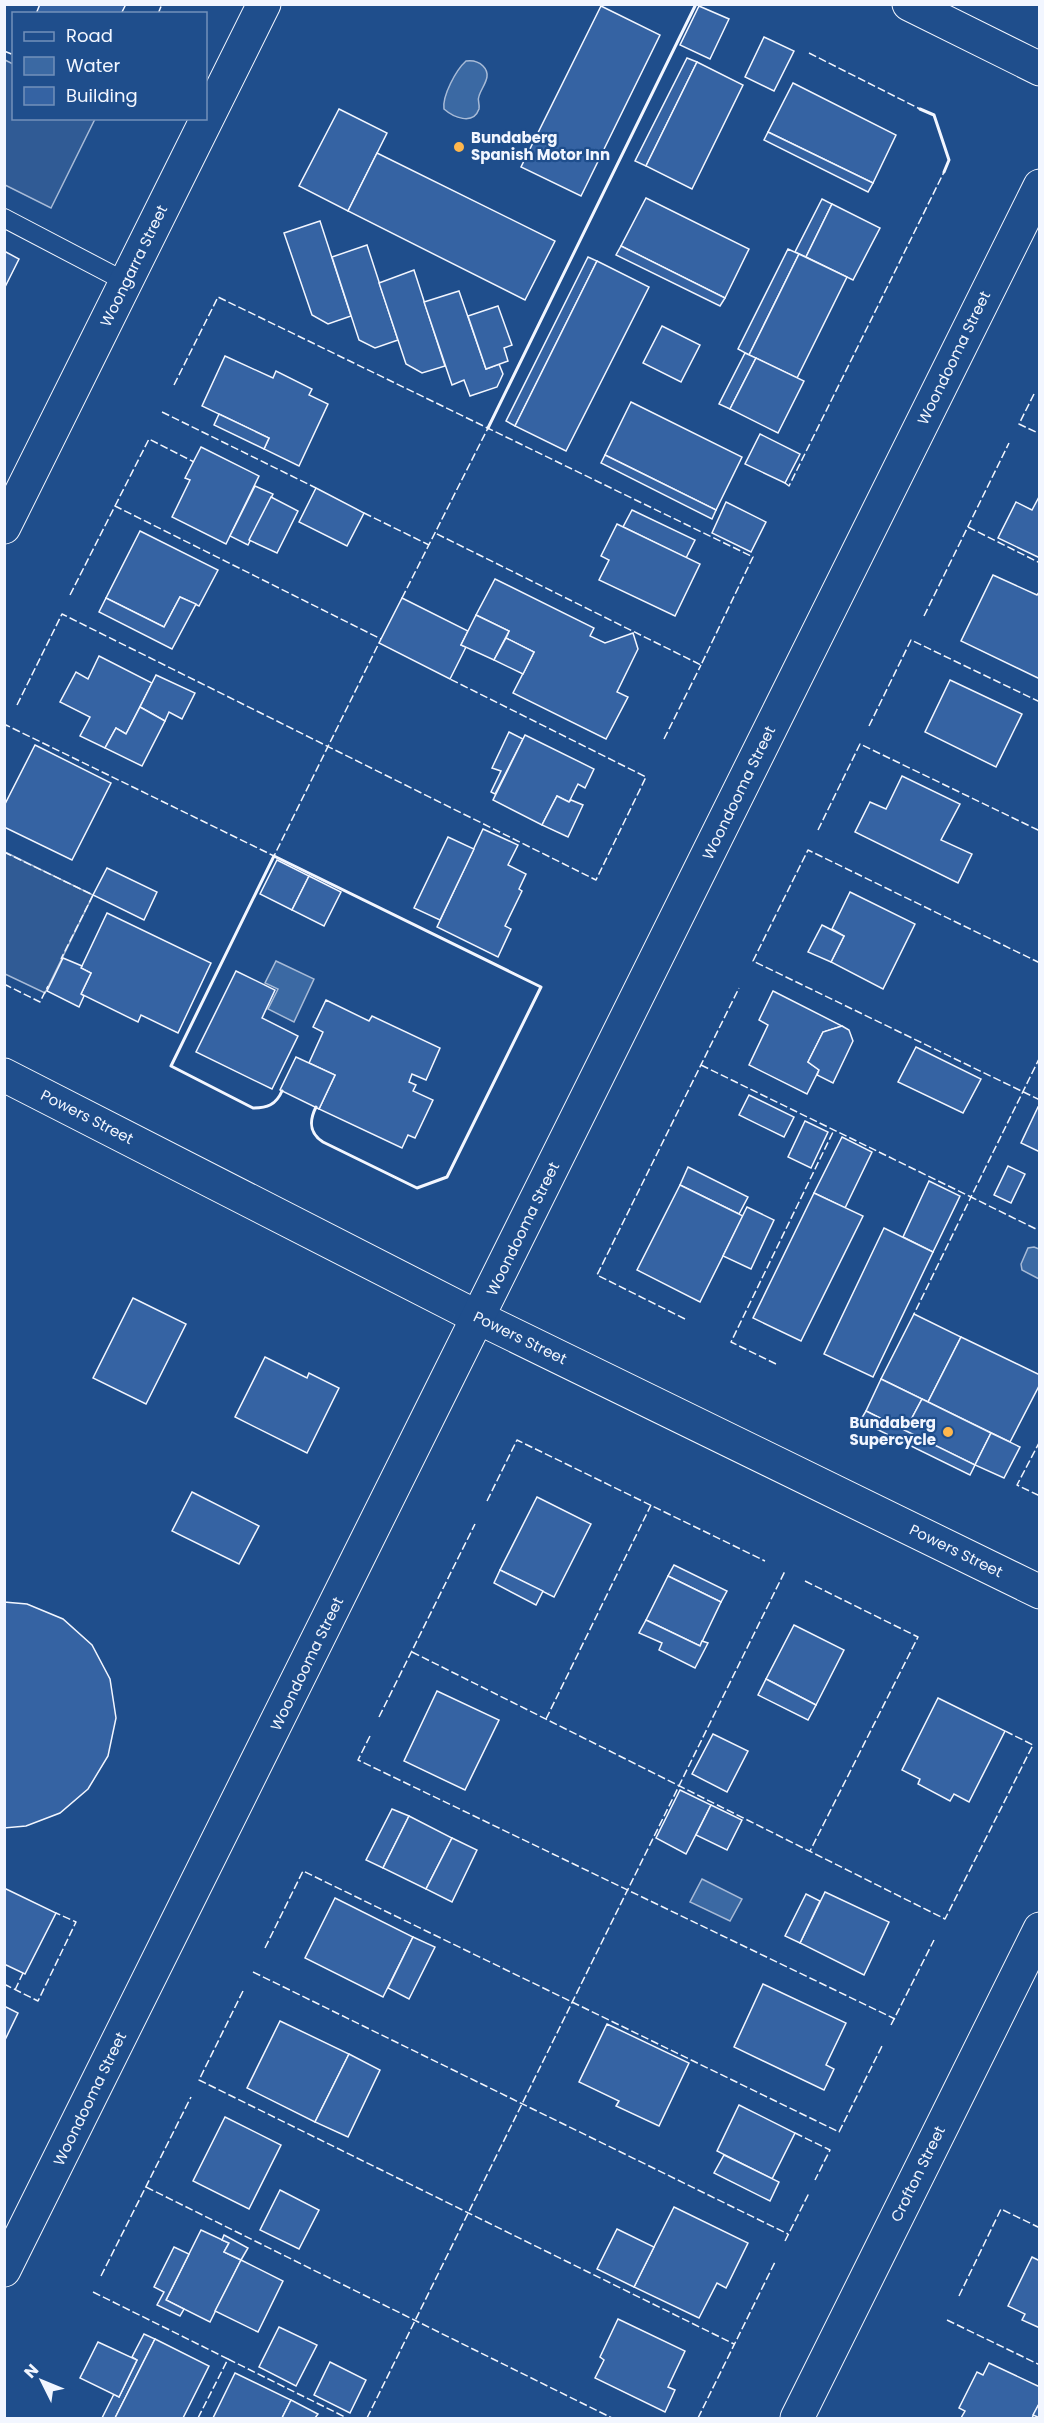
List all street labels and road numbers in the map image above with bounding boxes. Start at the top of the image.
street label: Woongarra Street [95,201,172,330]
street label: Woondooma Street [912,287,995,428]
street label: Woondooma Street [697,722,780,863]
street label: Powers Street [37,1084,137,1149]
street label: Woondooma Street [481,1158,564,1299]
street label: Powers Street [470,1306,570,1369]
street label: Powers Street [906,1519,1006,1582]
street label: Woondooma Street [265,1593,348,1734]
street label: Woondooma Street [48,2028,131,2169]
street label: Crofton Street [885,2122,950,2225]

